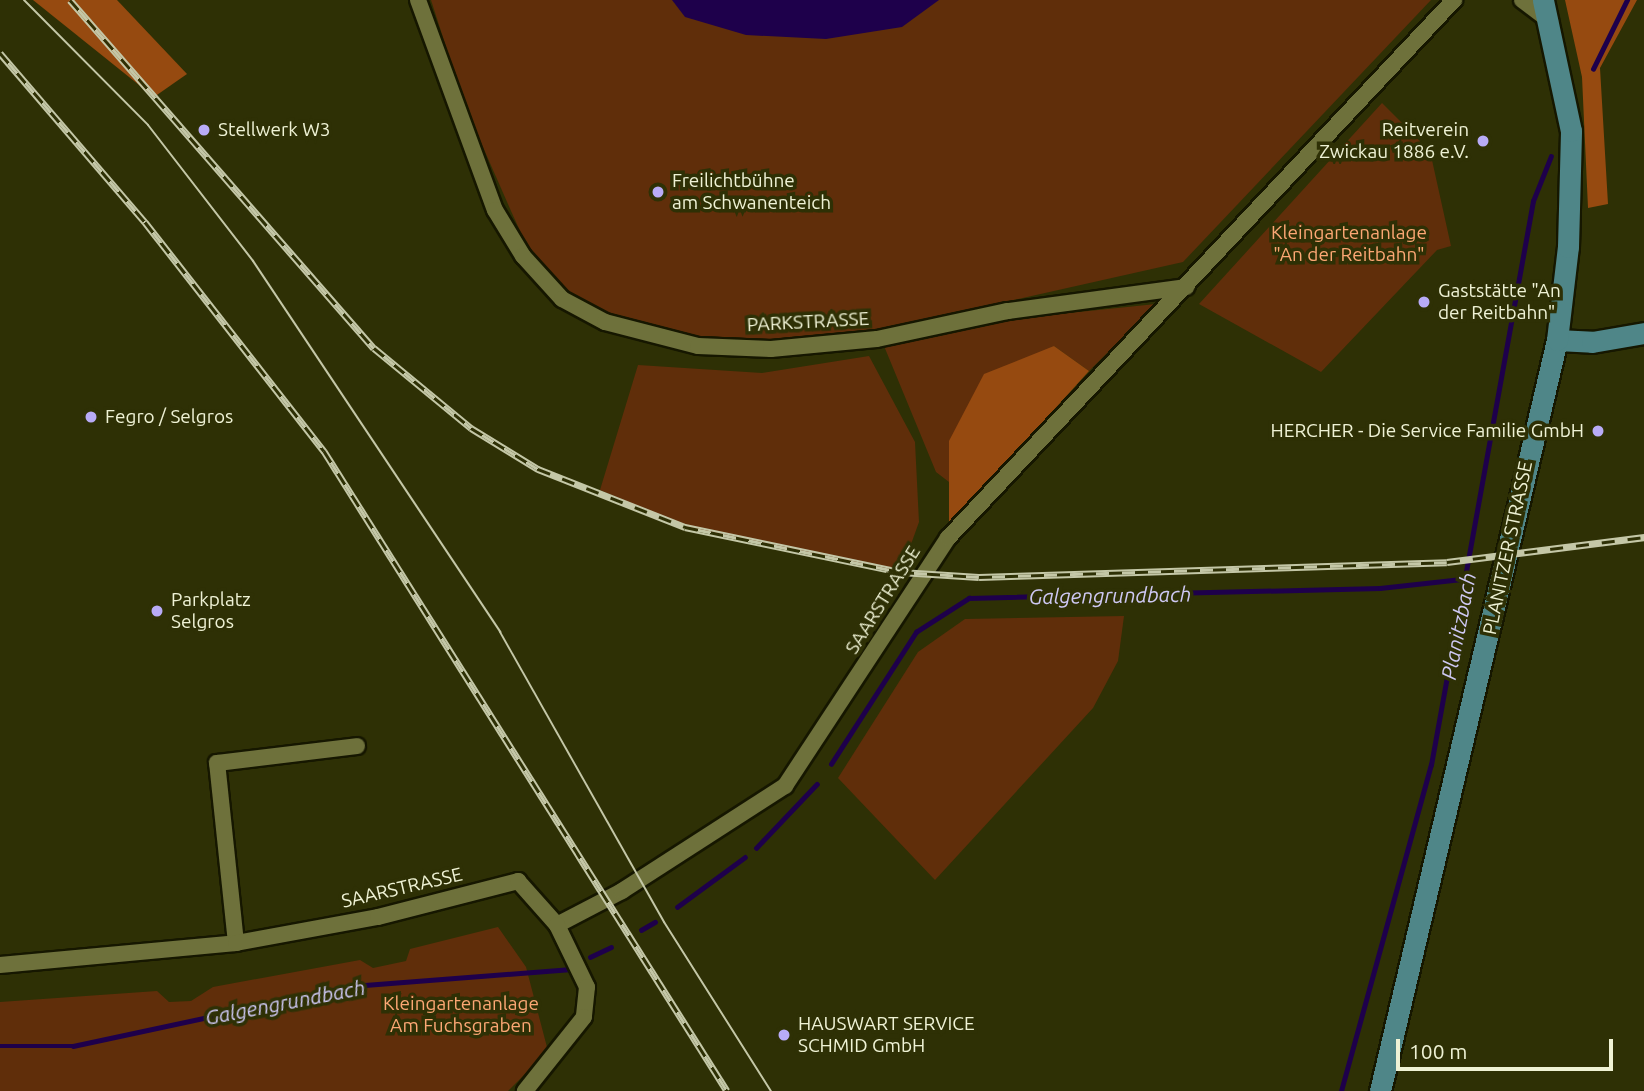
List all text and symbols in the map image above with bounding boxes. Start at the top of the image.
place label: Stellwerk W3 [218,119,330,141]
place label: Reitverein Zwickau 1886 e.V. [1319,119,1469,163]
marker: Stellwerk W3 [196,122,212,138]
marker: Reitverein Zwickau 1886 e.V. [1475,133,1491,149]
place label: Freilichtbühne am Schwanenteich [672,170,831,214]
marker: Freilichtbühne am Schwanenteich [650,184,666,200]
park label: Kleingartenanlage "An der Reitbahn" [1271,222,1427,266]
place label: Gaststätte "An der Reitbahn" [1438,280,1561,324]
marker: Gaststätte "An der Reitbahn" [1416,294,1432,310]
street label: PARKSTRASSE [746,307,870,337]
place label: Fegro / Selgros [105,406,233,428]
marker: Fegro / Selgros [83,409,99,425]
place label: HERCHER - Die Service Familie GmbH [1271,420,1584,442]
marker: HERCHER - Die Service Familie GmbH [1590,423,1606,439]
street label: PLANITZER STRASSE [1478,459,1538,637]
street label: SAARSTRASSE [841,542,925,658]
water label: Planitzbach [1435,570,1481,682]
water label: Galgengrundbach [1028,581,1192,609]
place label: Parkplatz Selgros [171,589,251,633]
marker: Parkplatz Selgros [149,603,165,619]
street label: SAARSTRASSE [339,863,465,913]
water label: Galgengrundbach [203,974,367,1030]
park label: Kleingartenanlage Am Fuchsgraben [383,993,539,1037]
place label: HAUSWART SERVICE SCHMID GmbH [798,1013,975,1057]
scale bar [1399,1024,1616,1068]
marker: HAUSWART SERVICE SCHMID GmbH [776,1027,792,1043]
text: 100 m [1409,1039,1467,1063]

